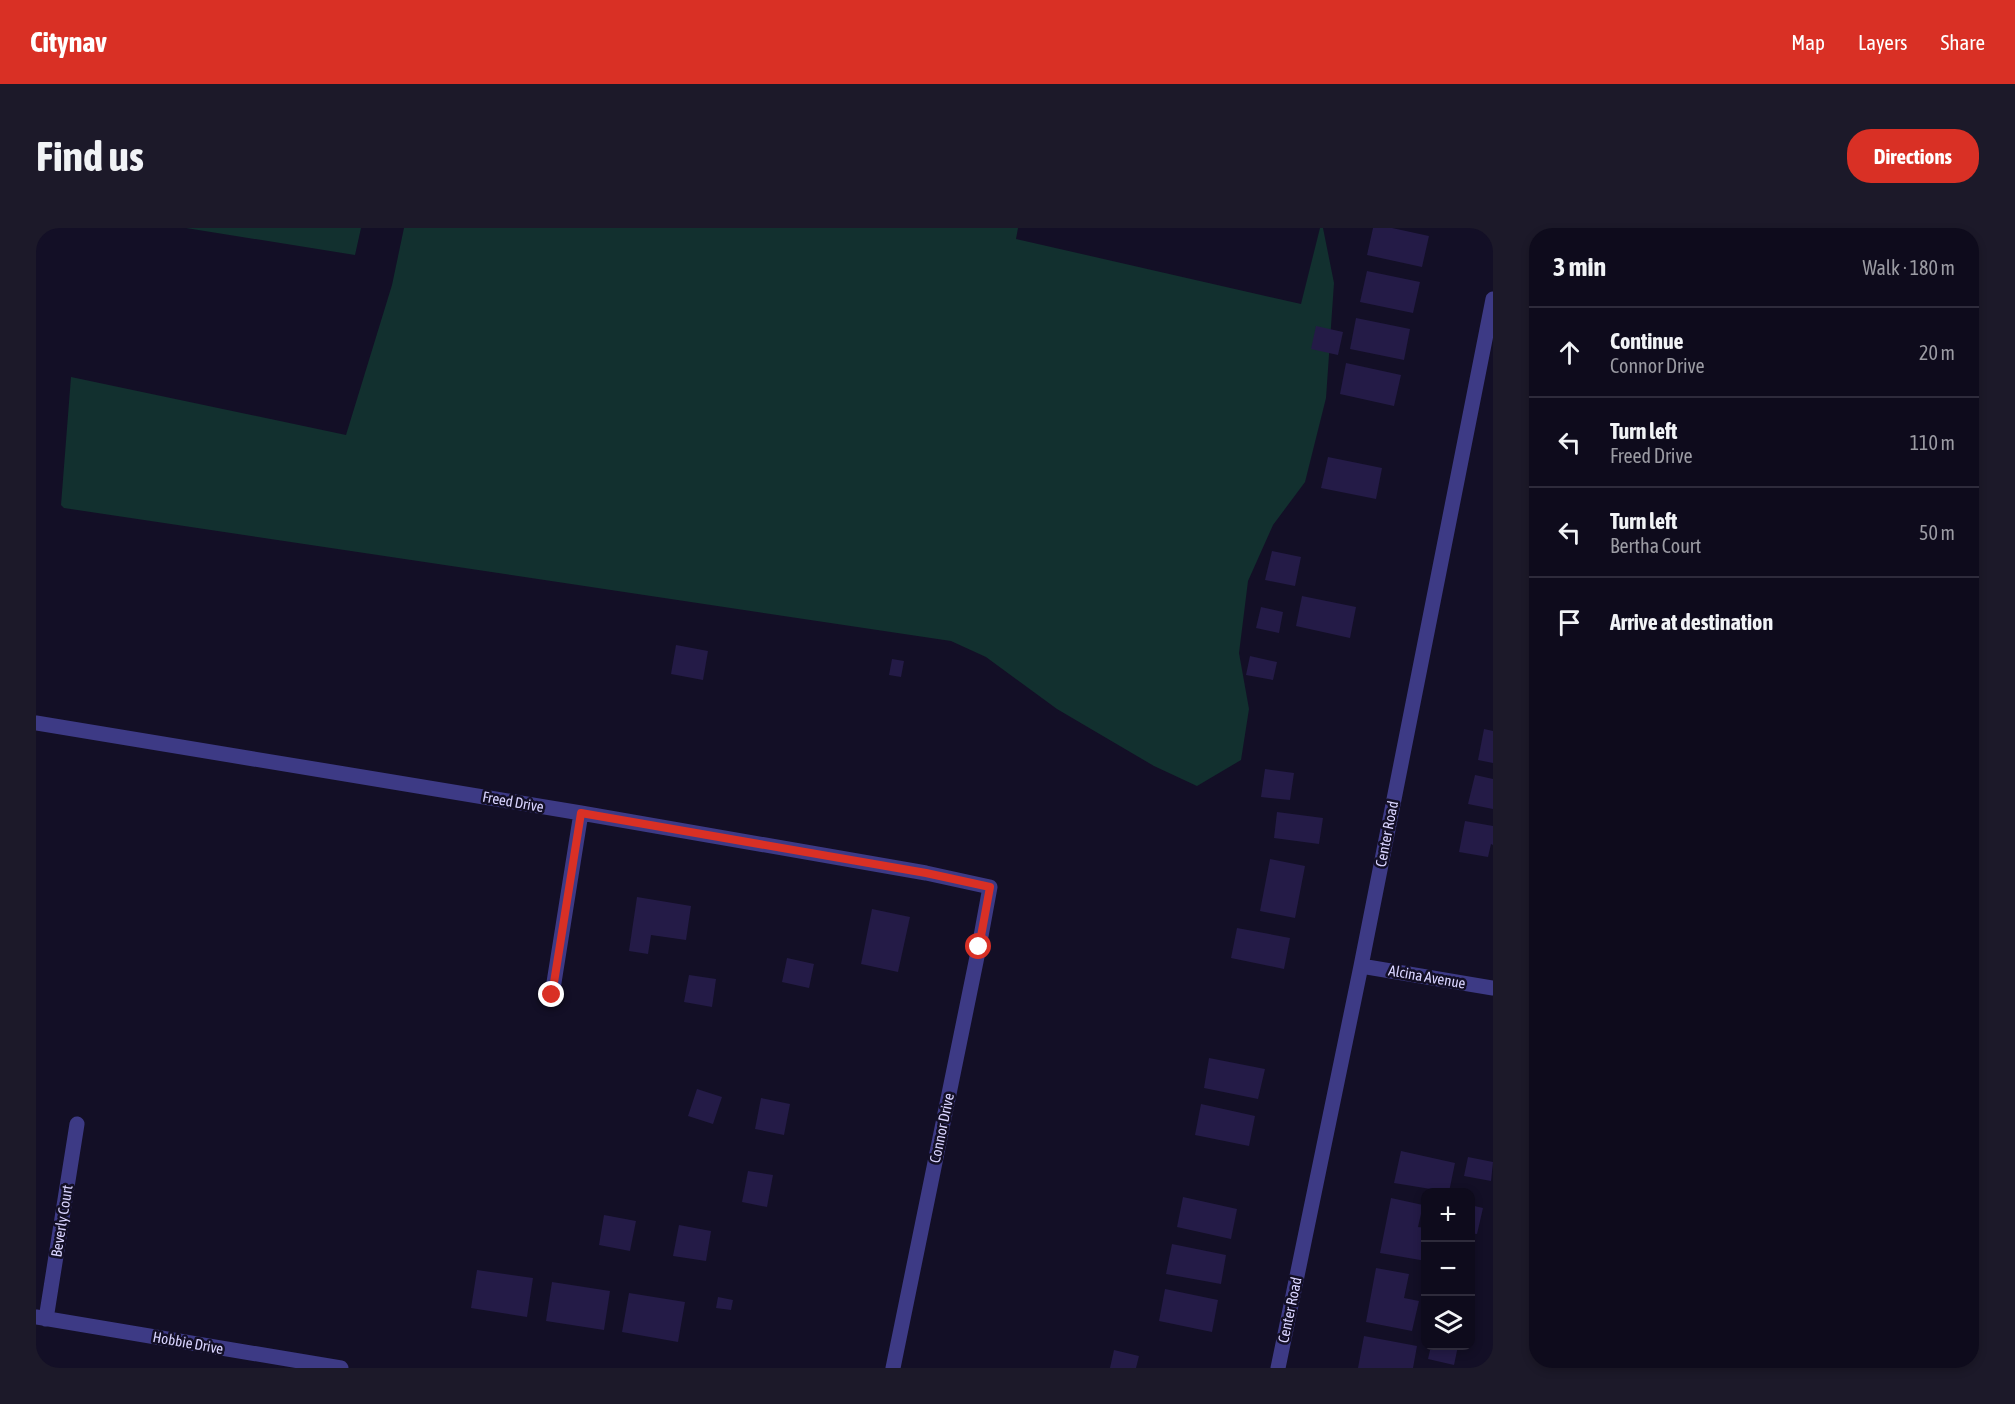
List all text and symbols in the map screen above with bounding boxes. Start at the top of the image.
text: Citynav [30,26,107,58]
text: Map [1791,30,1825,54]
text: Layers [1858,30,1908,54]
text: Share [1941,30,1985,54]
button: Directions [1847,129,1979,183]
text: Find us [36,132,144,180]
text: 3 min [1553,252,1606,282]
text: Walk · 180 m [1863,256,1955,279]
text: Continue [1610,328,1684,354]
icon: ahead [1553,336,1586,369]
text: 20 m [1919,341,1955,364]
text: Connor Drive [1610,354,1705,377]
text: Turn left [1610,418,1677,444]
icon: left [1553,426,1586,459]
text: 110 m [1910,431,1955,454]
text: Freed Drive [1610,444,1693,467]
text: Turn left [1610,508,1677,534]
icon: left [1553,516,1586,549]
text: 50 m [1919,521,1955,544]
text: Bertha Court [1610,534,1701,557]
icon: arrive [1553,606,1586,639]
text: Arrive at destination [1610,609,1773,635]
street label: Freed Drive [481,788,545,815]
street label: Center Road [1372,799,1401,868]
route start [965,933,991,959]
street label: Alcina Avenue [1387,961,1467,992]
route end [538,981,564,1007]
street label: Connor Drive [926,1091,957,1164]
street label: Beverly Court [47,1184,76,1258]
map controls [1421,1188,1475,1350]
button: + [1421,1188,1475,1242]
button: − [1421,1242,1475,1296]
street label: Center Road [1274,1275,1305,1344]
button: layers [1421,1296,1475,1350]
street label: Hobbie Drive [151,1328,225,1357]

